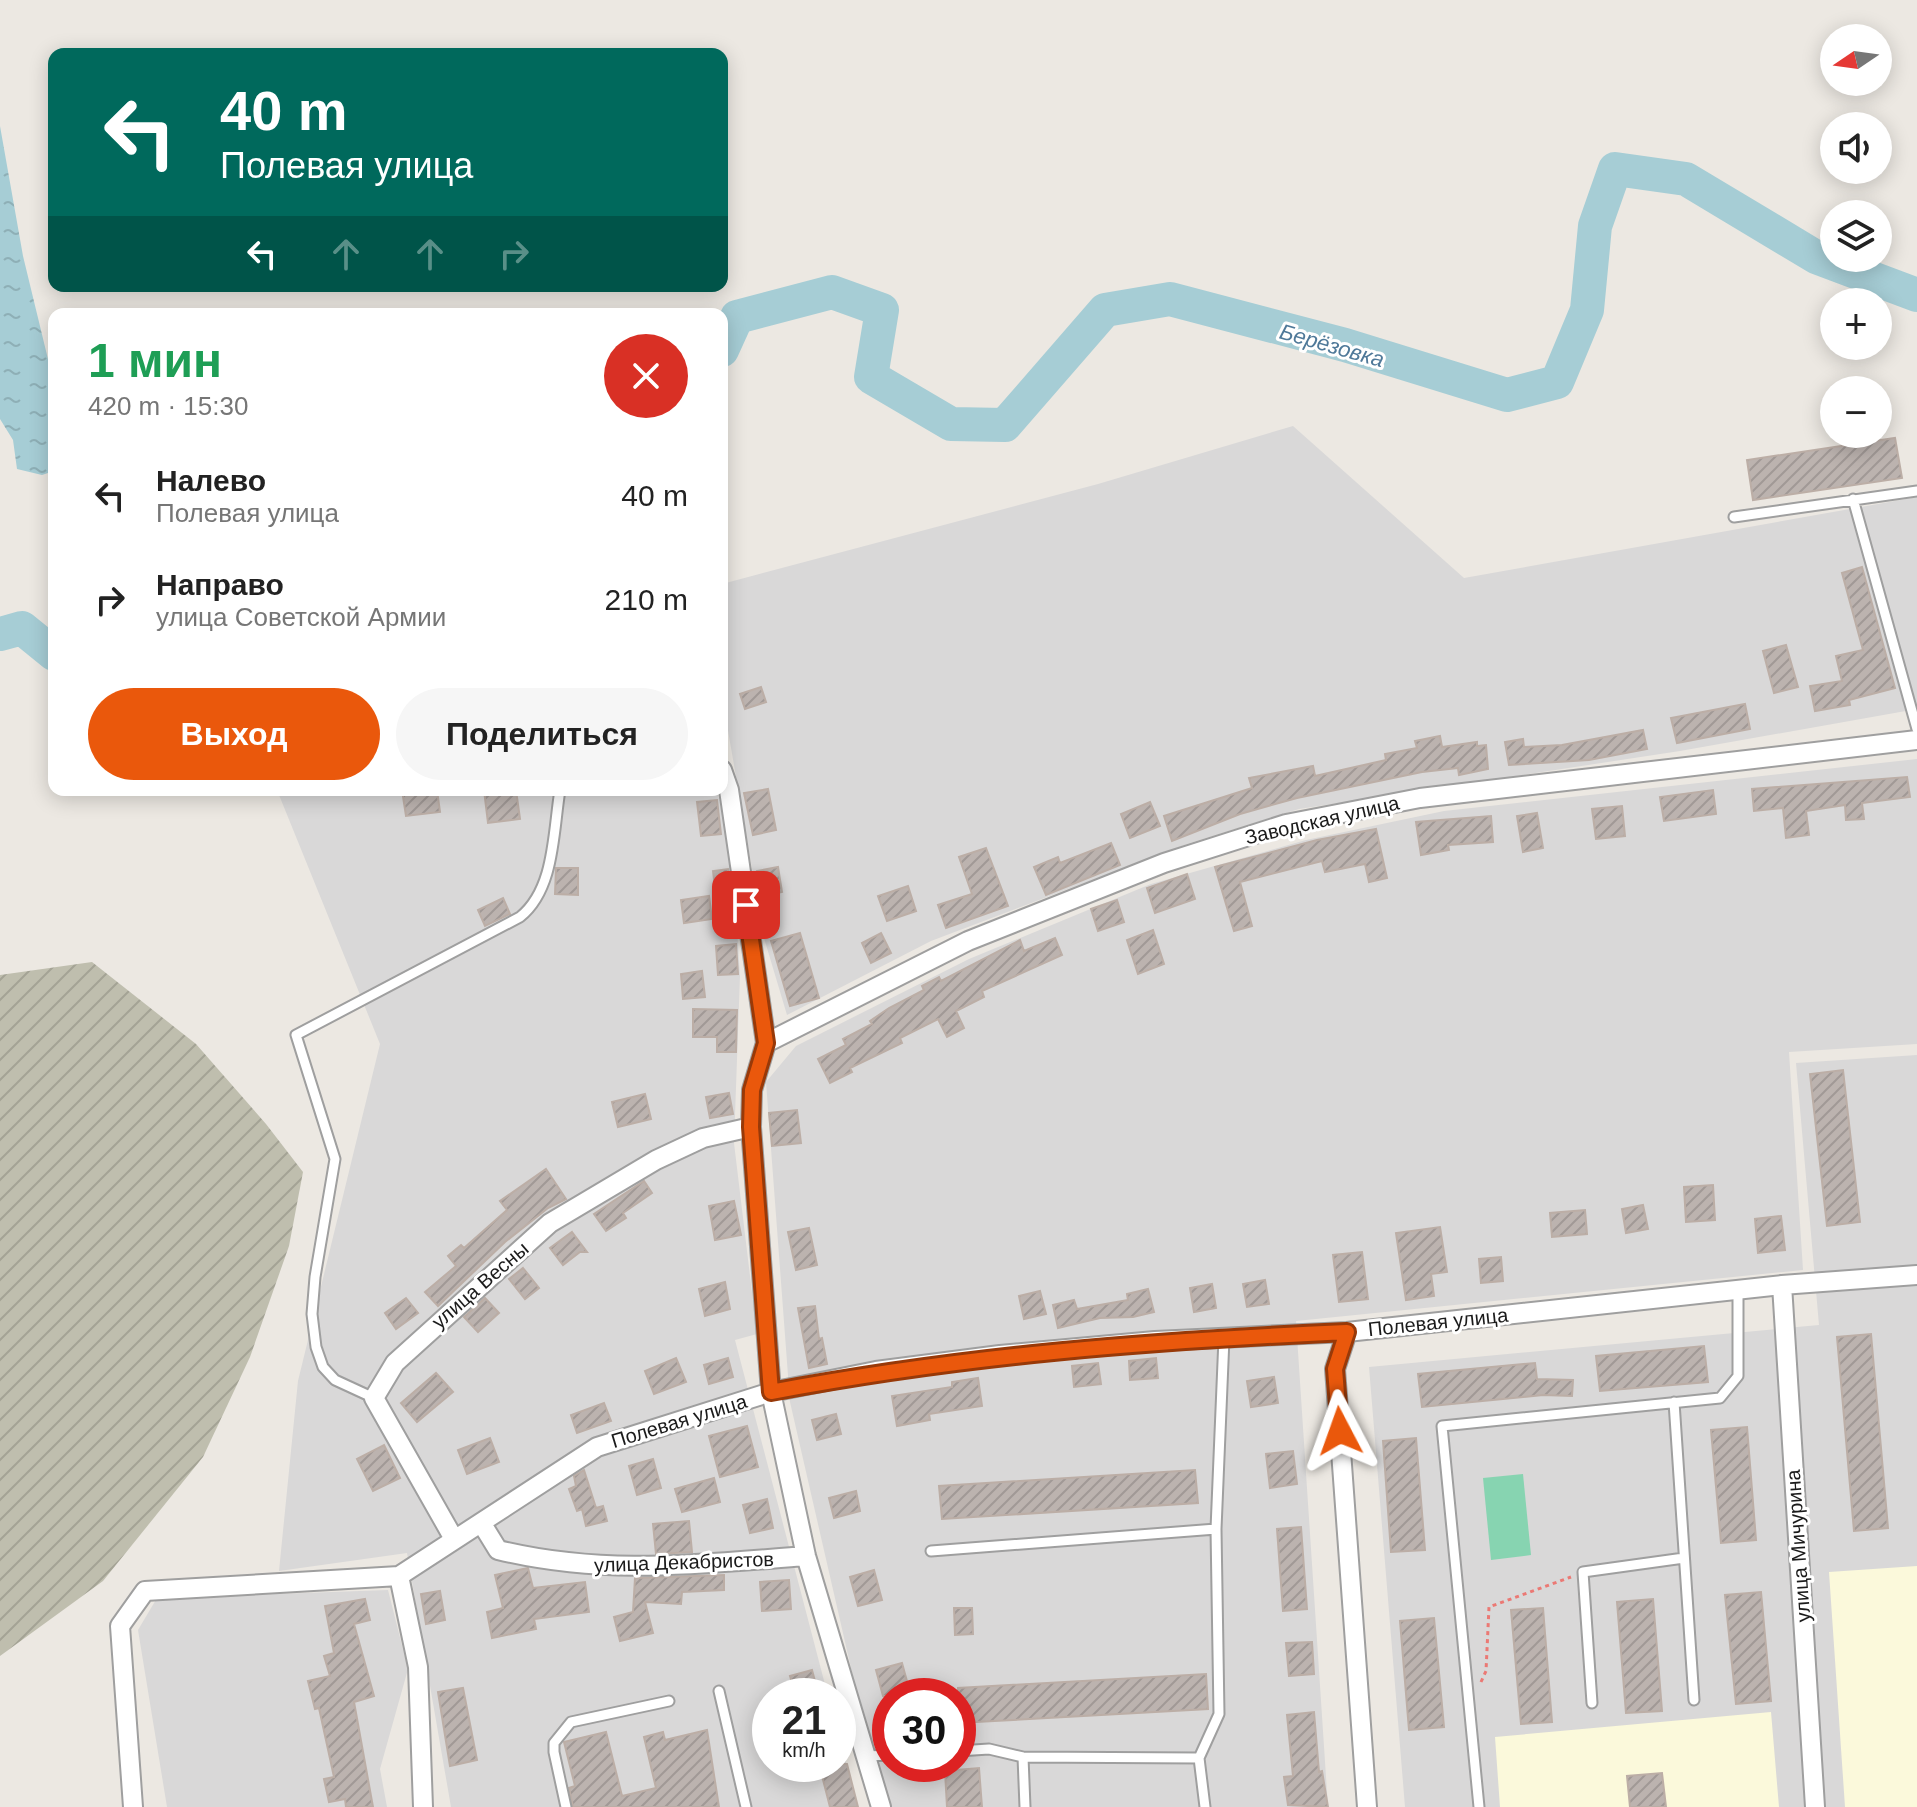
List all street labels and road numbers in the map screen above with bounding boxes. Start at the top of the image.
street label: Заводская улица [1243,791,1402,848]
street label: улица Весны [427,1237,533,1333]
street label: Полевая улица [1367,1304,1510,1340]
street label: Полевая улица [608,1390,750,1452]
street label: улица Мичурина [1782,1468,1814,1623]
street label: улица Декабристов [594,1548,774,1576]

